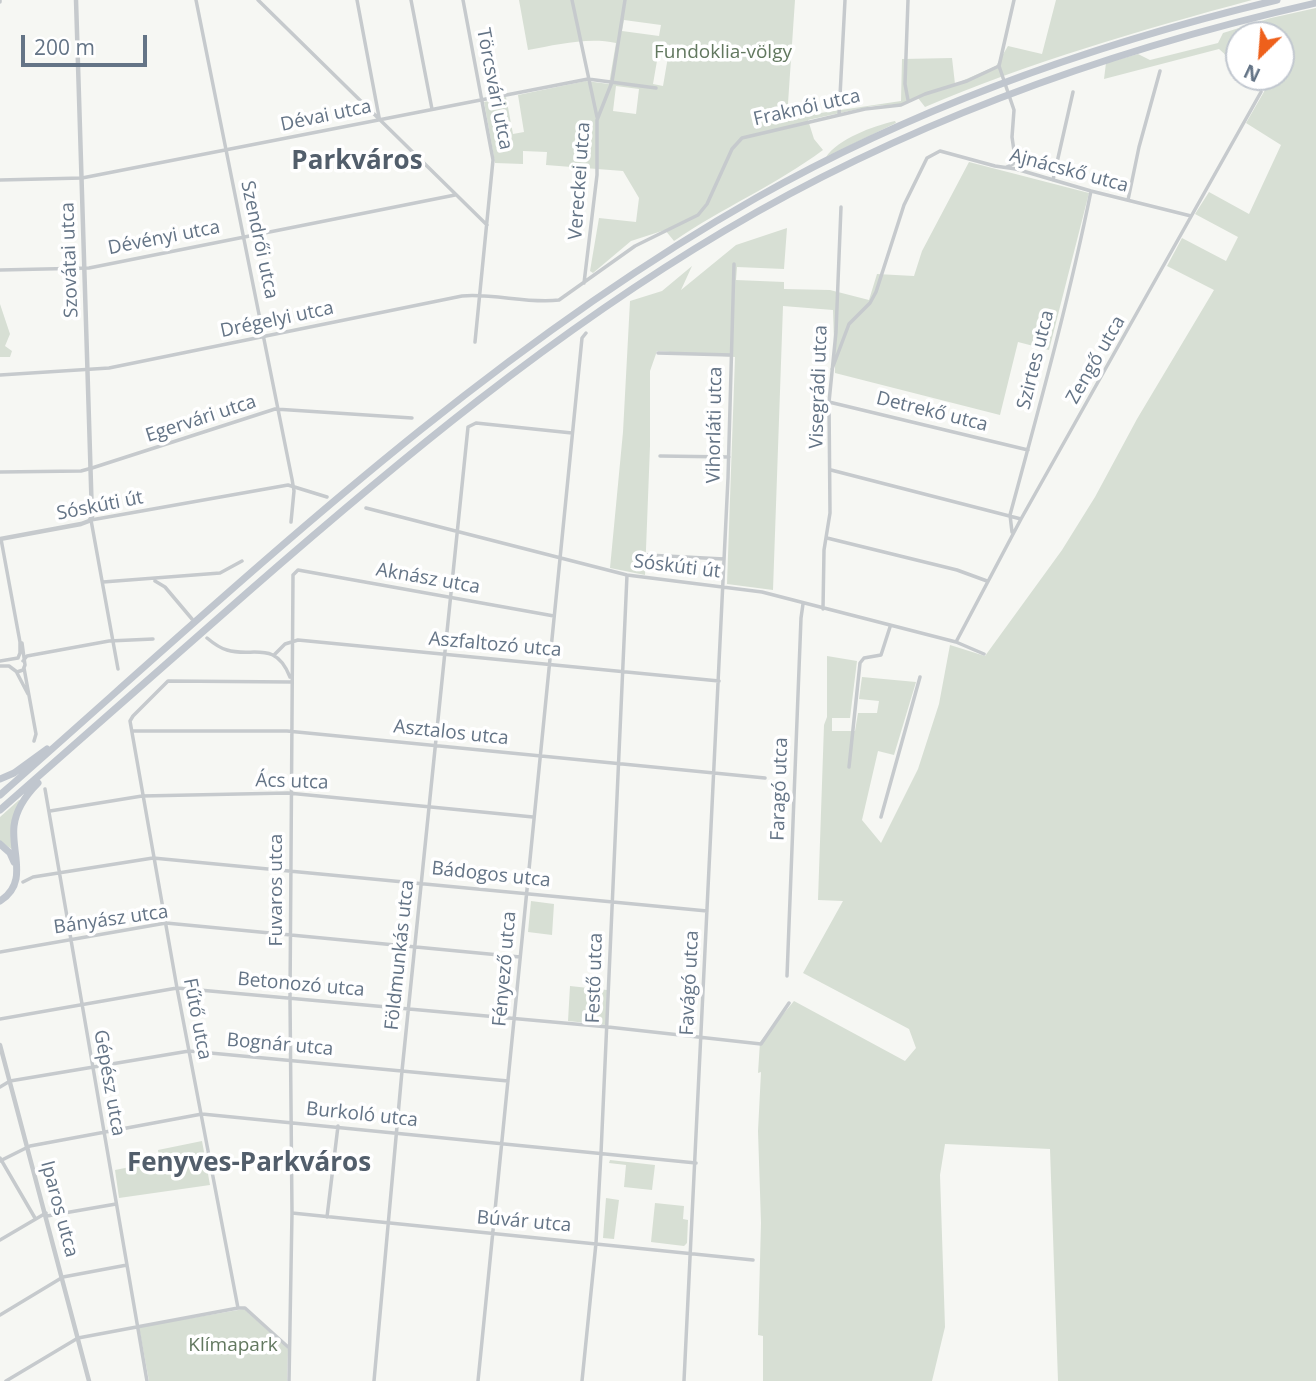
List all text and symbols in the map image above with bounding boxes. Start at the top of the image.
scale bar [24,21,150,65]
north arrow [1225,21,1295,91]
street label: Törcsvári utca [471,26,517,152]
text: 200 m [34,33,95,61]
park label: Fundoklia-völgy [654,42,792,64]
text: N [1239,58,1264,88]
street label: Fraknói utca [751,85,863,131]
street label: Dévai utca [278,95,374,137]
street label: Vereckei utca [565,121,595,241]
street label: Ajnácskő utca [1007,144,1131,198]
district label: Parkváros [291,146,423,178]
street label: Szendrői utca [235,179,283,301]
street label: Szovátai utca [57,202,83,318]
street label: Dévényi utca [106,216,222,260]
street label: Drégelyi utca [218,297,336,343]
street label: Szirtes utca [1013,308,1059,412]
street label: Zengő utca [1062,312,1130,408]
street label: Visegrádi utca [805,325,833,449]
street label: Vihorláti utca [703,366,727,484]
street label: Detrekő utca [874,387,990,437]
street label: Egervári utca [143,390,259,448]
street label: Sóskúti út [55,486,145,526]
street label: Sóskúti út [632,550,722,584]
street label: Aknász utca [374,559,482,599]
street label: Aszfaltozó utca [428,628,562,662]
street label: Asztalos utca [392,716,510,750]
street label: Faragó utca [767,737,793,841]
street label: Ács utca [255,769,329,795]
street label: Fuvaros utca [266,834,288,946]
street label: Bádogos utca [430,857,552,893]
street label: Földmunkás utca [381,879,419,1031]
street label: Bányász utca [52,901,170,939]
street label: Fényező utca [489,910,521,1028]
street label: Favágó utca [676,930,704,1036]
street label: Festő utca [582,932,608,1024]
street label: Betonozó utca [236,968,366,1002]
street label: Fűtő utca [178,976,216,1062]
street label: Gépész utca [88,1028,130,1138]
street label: Bognár utca [226,1029,334,1061]
street label: Burkoló utca [305,1098,419,1132]
district label: Fenyves-Parkváros [127,1148,371,1180]
street label: Iparos utca [35,1158,83,1260]
street label: Búvár utca [476,1207,572,1237]
park label: Klímapark [188,1335,278,1357]

